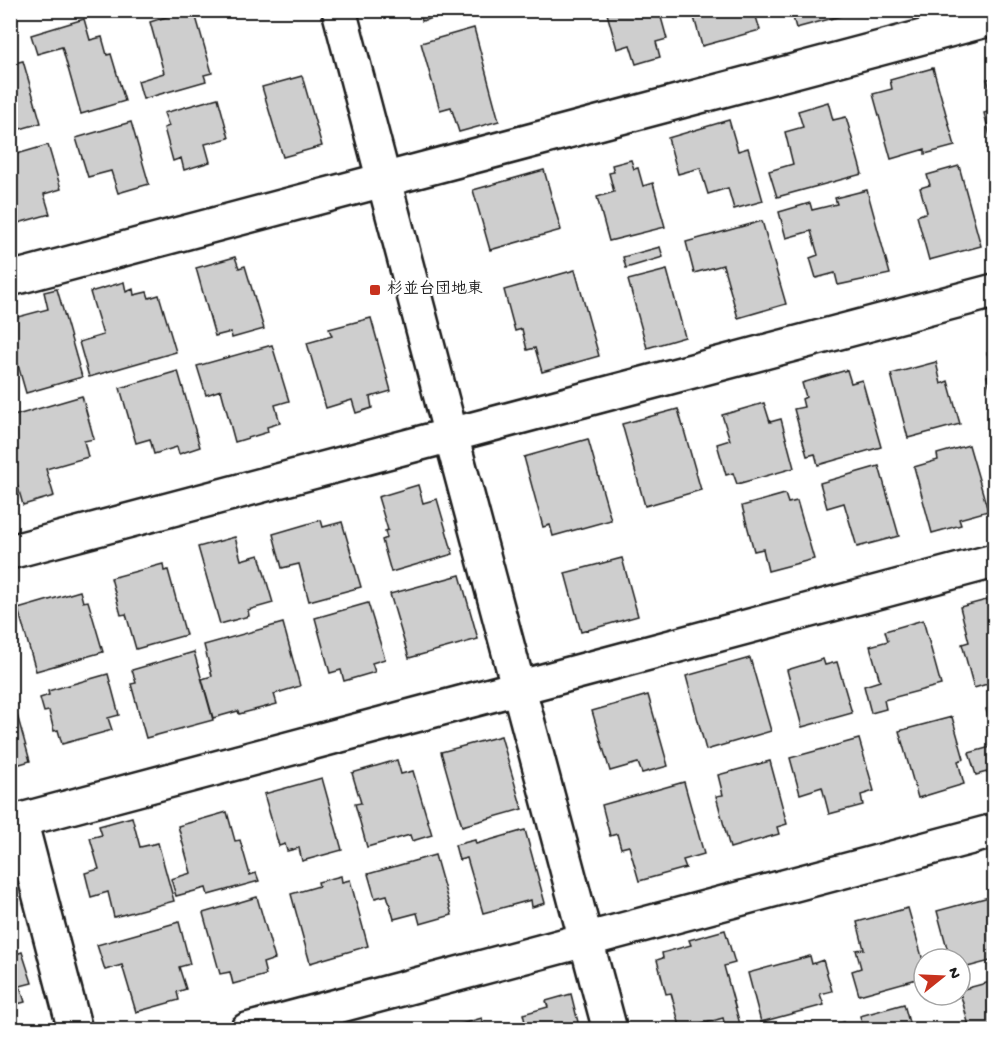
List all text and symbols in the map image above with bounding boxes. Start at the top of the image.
place label: 杉並台団地東 [387,279,483,300]
marker: 杉並台団地東 [368,283,382,297]
north arrow [912,947,972,1007]
text: N [942,966,964,982]

